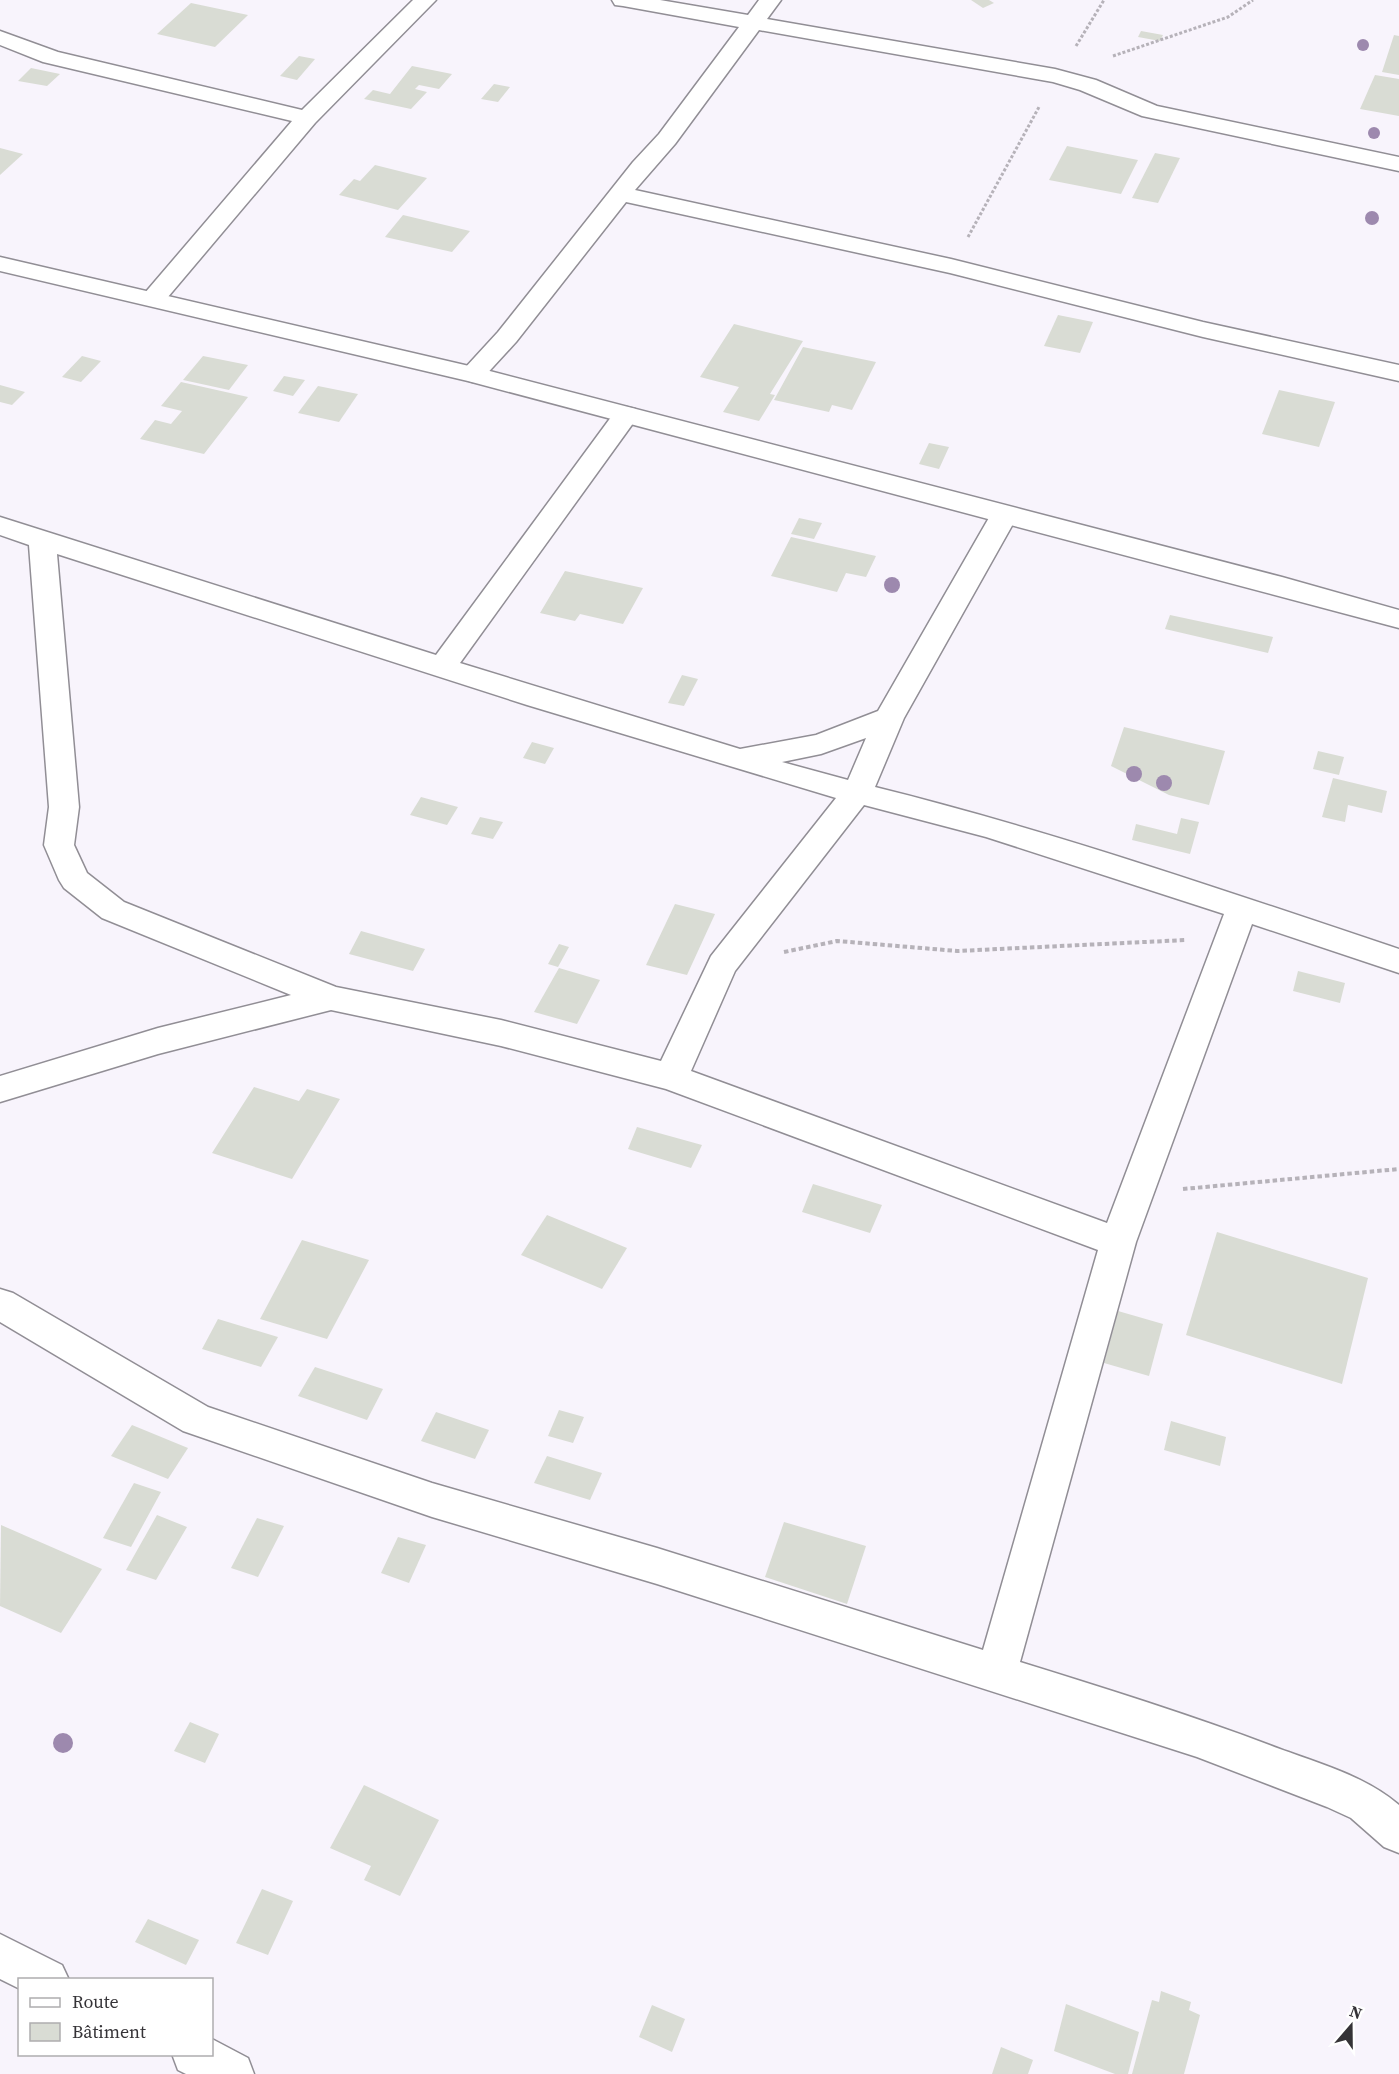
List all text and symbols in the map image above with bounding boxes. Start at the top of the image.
legend [18,1978,213,2056]
text: Route [72,1989,119,2014]
north arrow [1321,1996,1381,2056]
text: N [1347,2000,1366,2024]
text: Bâtiment [72,2019,146,2044]

